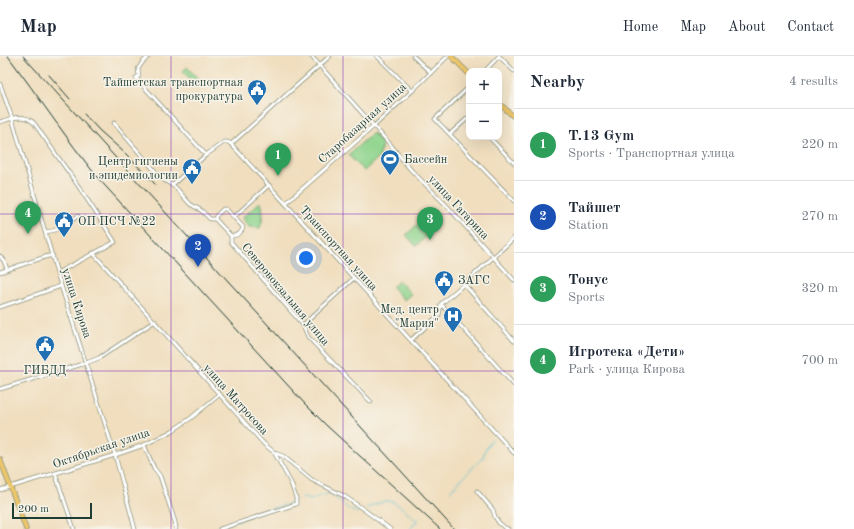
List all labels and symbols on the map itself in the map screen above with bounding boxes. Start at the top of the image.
place label: Тайшетская транспортная прокуратура [103,77,243,103]
public building icon: Тайшетская транспортная прокуратура [246,78,268,106]
street label: Старобазарная улица [316,81,409,166]
pin: 1 [265,143,291,176]
sports icon: Бассейн [379,148,401,176]
place label: Бассейн [404,154,448,166]
place label: Центр гигиены и эпидемиологии [89,156,178,182]
public building icon: Центр гигиены и эпидемиологии [181,157,203,185]
street label: улица Гагарина [426,173,491,242]
pin: 4 [15,201,41,234]
street label: Транспортная улица [297,204,379,294]
pin: 3 [417,207,443,240]
public building icon: ОП ПСЧ №22 [53,210,75,238]
place label: ОП ПСЧ №22 [78,216,156,228]
pin: 2 [185,234,211,267]
street label: Северовокзальная улица [239,241,332,348]
your location [296,248,316,268]
street label: улица Кирова [59,267,93,340]
public building icon: ЗАГС [433,269,455,297]
place label: ЗАГС [458,275,490,287]
place label: Мед. центр "Мария" [380,304,439,330]
hospital icon: Мед. центр "Мария" [442,305,464,333]
public building icon: ГИБДД [34,334,56,362]
street label: улица Матросова [200,362,270,437]
place label: ГИБДД [23,365,67,377]
street label: Октябрьская улица [51,427,151,471]
scale bar [12,501,92,520]

